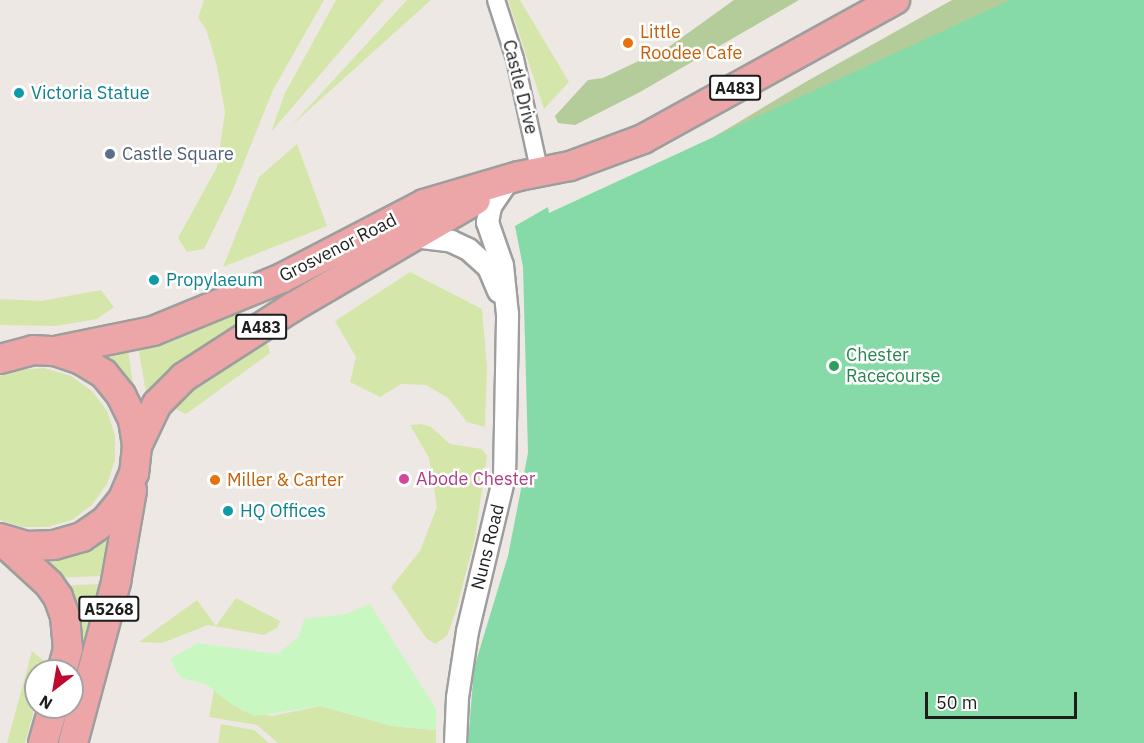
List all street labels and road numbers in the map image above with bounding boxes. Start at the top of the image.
street label: Castle Drive [498,38,542,136]
road number: A483 [708,75,762,101]
street label: Grosvenor Road [276,209,400,287]
road number: A483 [234,314,288,340]
street label: Nuns Road [467,502,509,592]
road number: A5268 [78,596,140,622]

